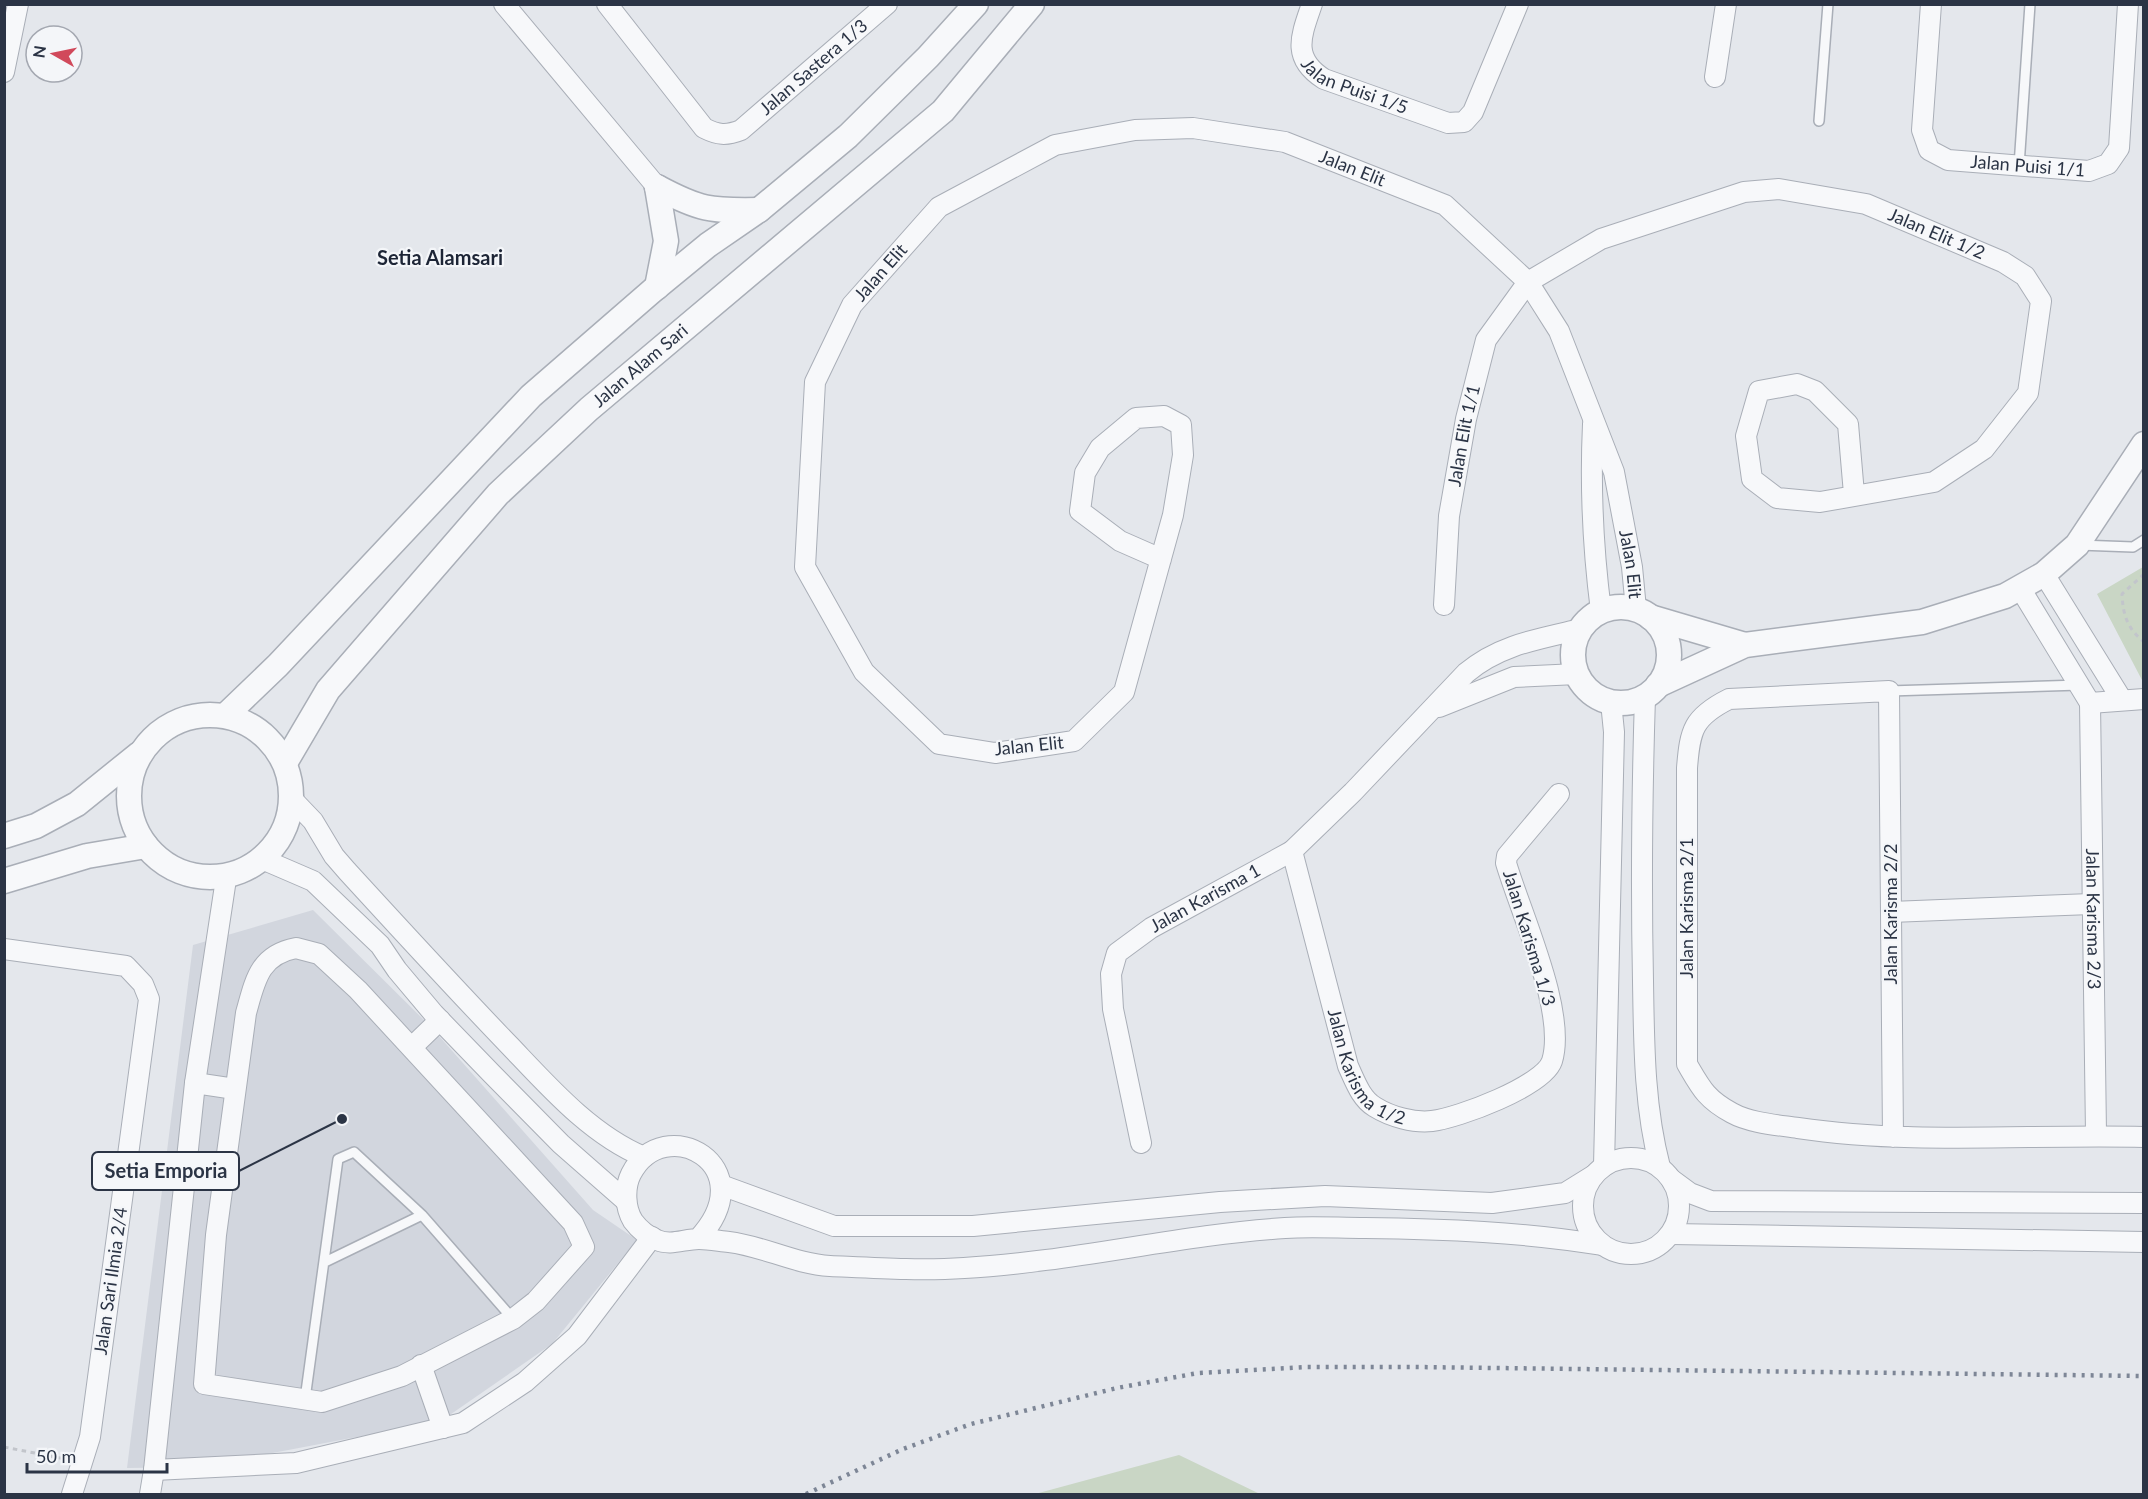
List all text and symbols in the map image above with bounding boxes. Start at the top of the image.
street label: Jalan Sastera 1/3 [755,14,871,119]
north arrow [24,24,84,84]
text: N [28,44,49,59]
street label: Jalan Puisi 1/5 [1297,54,1411,118]
street label: Jalan Elit [1316,145,1389,191]
street label: Jalan Puisi 1/1 [1970,150,2086,181]
street label: Jalan Elit 1/2 [1885,203,1989,263]
street label: Jalan Elit [849,238,912,305]
district label: Setia Alamsari [377,245,503,269]
street label: Jalan Alam Sari [588,319,692,411]
street label: Jalan Elit 1/1 [1442,382,1484,488]
street label: Jalan Elit [1615,528,1647,600]
street label: Jalan Elit [993,730,1065,760]
street label: Jalan Karisma 2/1 [1675,838,1697,978]
street label: Jalan Karisma 2/2 [1879,844,1901,984]
street label: Jalan Karisma 2/3 [2082,848,2106,990]
street label: Jalan Karisma 1 [1146,858,1264,936]
street label: Jalan Karisma 1/3 [1499,867,1561,1008]
street label: Jalan Karisma 1/2 [1324,1006,1408,1129]
callout: Setia Emporia [92,1152,239,1190]
text: Setia Emporia [105,1158,227,1182]
street label: Jalan Sari Ilmia 2/4 [89,1206,131,1356]
scale bar [27,1436,166,1474]
text: 50 m [36,1445,76,1467]

